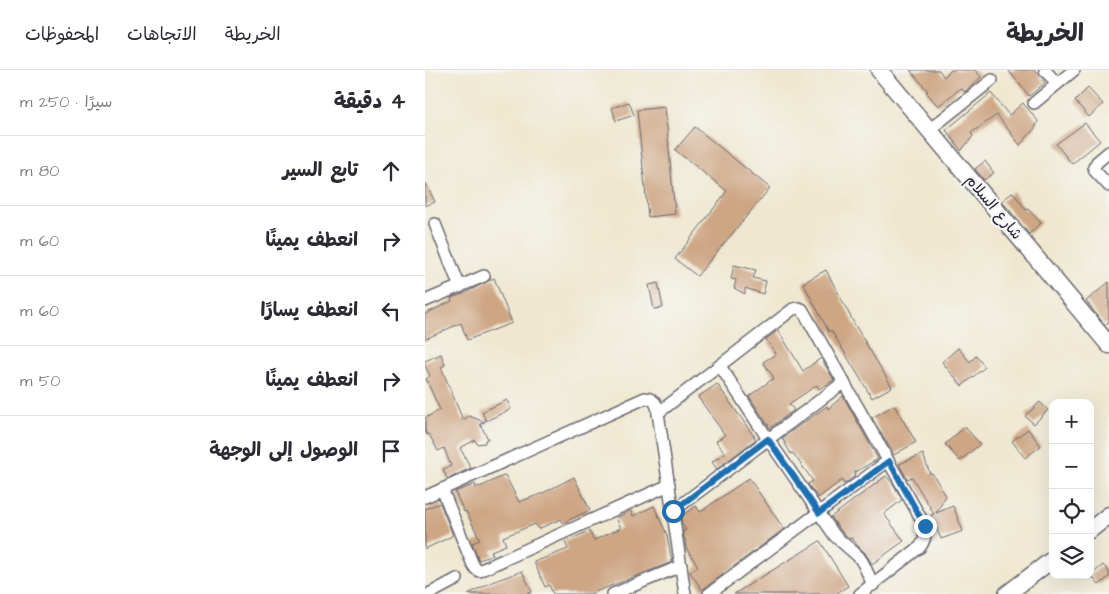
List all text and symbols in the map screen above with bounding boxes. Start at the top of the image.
text: الخريطة [1006,17,1084,51]
text: المحفوظات [25,22,99,47]
text: الاتجاهات [127,22,197,47]
text: الخريطة [225,22,281,47]
text: 4 دقيقة [334,87,405,116]
text: سيرًا · 250 m [20,91,112,113]
text: تابع السير [283,157,358,184]
icon: ahead [377,157,405,185]
text: 80 m [20,160,59,182]
street label: شارع السلام [960,170,1027,244]
text: انعطف يمينًا [266,227,358,254]
icon: right [377,227,405,255]
text: 60 m [20,230,59,252]
text: انعطف يسارًا [261,297,358,324]
icon: left [377,297,405,325]
text: 60 m [20,300,59,322]
text: انعطف يمينًا [266,367,358,394]
icon: right [377,367,405,395]
text: 50 m [20,370,60,392]
map controls [1049,399,1094,579]
button: + [1049,399,1094,444]
text: الوصول إلى الوجهة [209,437,358,464]
icon: arrive [377,437,405,465]
button: − [1049,444,1094,489]
button: locate [1049,489,1094,534]
route start [662,500,685,523]
route end [914,515,937,538]
button: layers [1049,534,1094,579]

